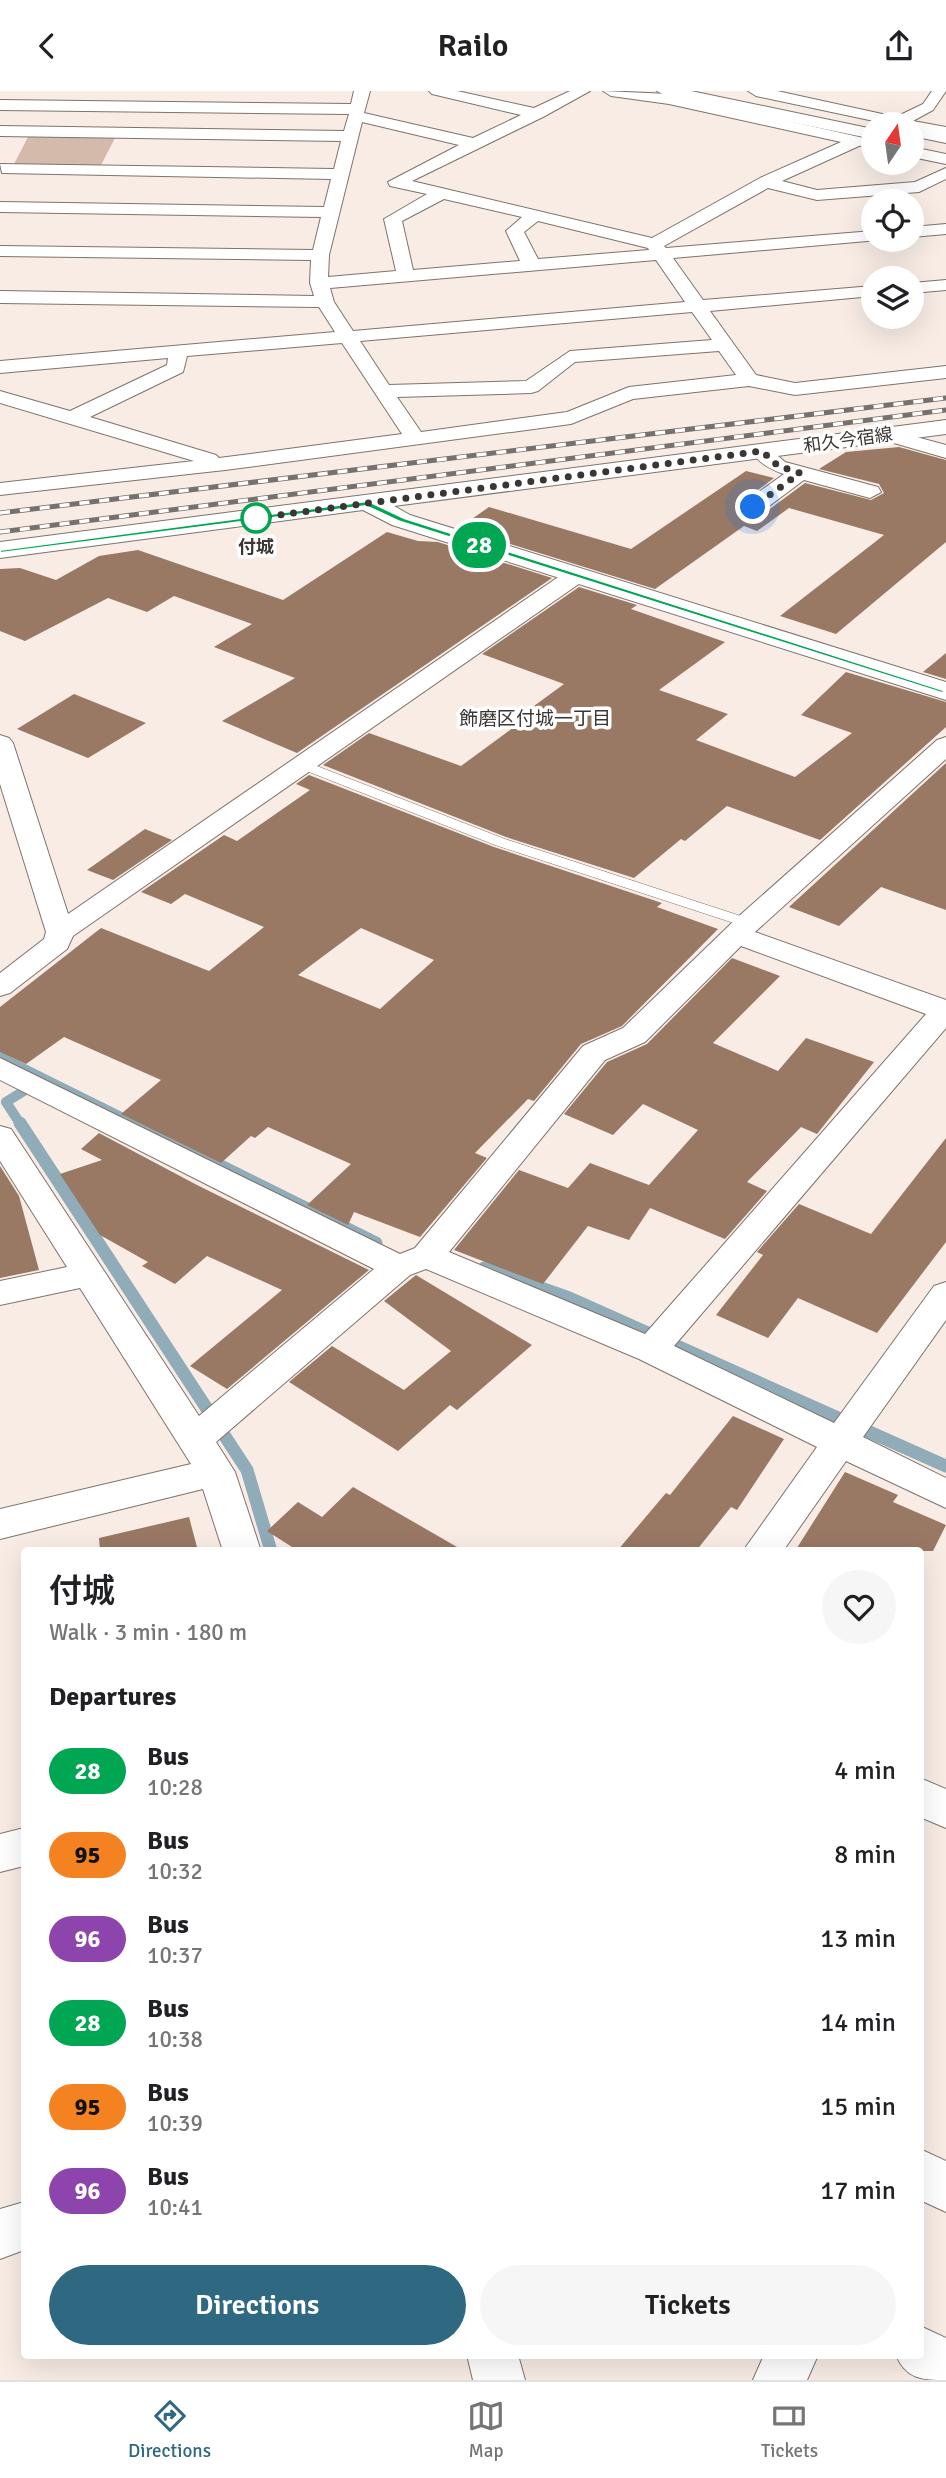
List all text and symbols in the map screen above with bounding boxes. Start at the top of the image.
text: Railo [438,26,508,65]
icon: back [28,27,66,65]
icon: share [880,27,918,65]
north arrow [861,112,924,175]
map controls [861,112,924,329]
button: locate [861,189,924,252]
button: layers [861,266,924,329]
street label: 和久今宿線 [802,423,894,457]
your location [735,489,770,524]
marker: 付城 [241,503,271,533]
line badge: 28 [448,522,510,568]
text: 28 [466,530,492,560]
place label: 付城 [238,536,274,558]
district label: 飾磨区付城一丁目 [459,707,611,731]
button: heart [822,1570,896,1644]
text: 付城 [49,1571,115,1612]
text: Walk · 3 min · 180 m [49,1618,247,1647]
text: Departures [49,1681,176,1713]
text: Bus [147,1741,189,1773]
text: 4 min [834,1755,896,1787]
text: 28 [75,1756,100,1786]
text: 10:28 [147,1773,203,1802]
text: Bus [147,1825,189,1857]
text: 8 min [834,1839,896,1871]
text: 95 [75,1840,100,1870]
text: 10:32 [147,1857,203,1886]
text: Bus [147,1909,189,1941]
text: 13 min [820,1923,896,1955]
text: 96 [75,1924,100,1954]
text: 10:37 [147,1941,203,1970]
text: Bus [147,1993,189,2025]
text: 14 min [820,2007,896,2039]
text: 28 [75,2008,100,2038]
text: 10:38 [147,2025,203,2054]
text: Bus [147,2077,189,2109]
text: 15 min [820,2091,896,2123]
text: 95 [75,2092,100,2122]
text: 10:39 [147,2109,203,2138]
text: Bus [147,2161,189,2193]
text: 17 min [820,2175,896,2207]
text: 96 [75,2176,100,2206]
text: 10:41 [147,2193,203,2222]
button: Directions [49,2265,466,2345]
button: Tickets [480,2265,896,2345]
tab: Directions [128,2397,211,2463]
tab: Map [467,2397,505,2463]
tab: Tickets [761,2397,818,2463]

